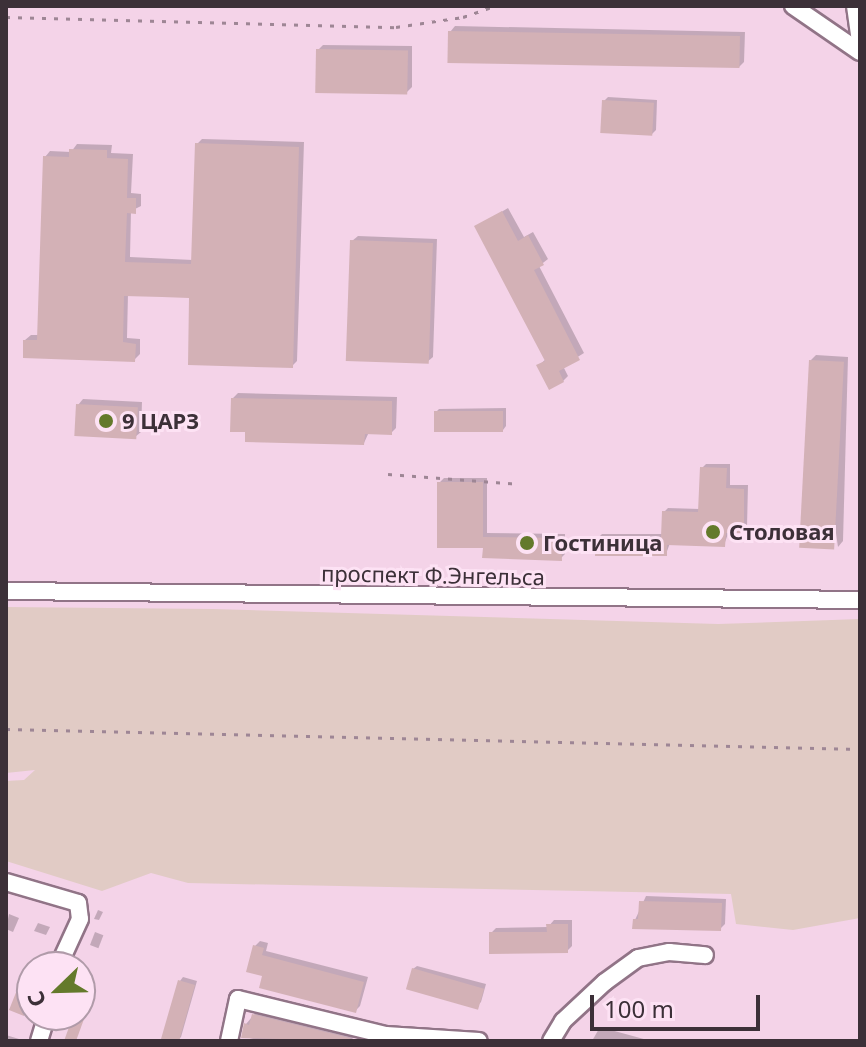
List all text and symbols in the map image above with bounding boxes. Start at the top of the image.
place label: 9 ЦАРЗ [122,408,199,434]
marker: 9 ЦАРЗ [97,412,115,430]
place label: Столовая [729,519,835,545]
marker: Столовая [704,523,722,541]
place label: Гостиница [543,530,662,556]
marker: Гостиница [518,534,536,552]
street label: проспект Ф.Энгельса [321,560,545,590]
north arrow [16,951,96,1031]
scale bar [594,979,764,1029]
text: С [19,987,52,1012]
text: 100 m [604,992,674,1025]

